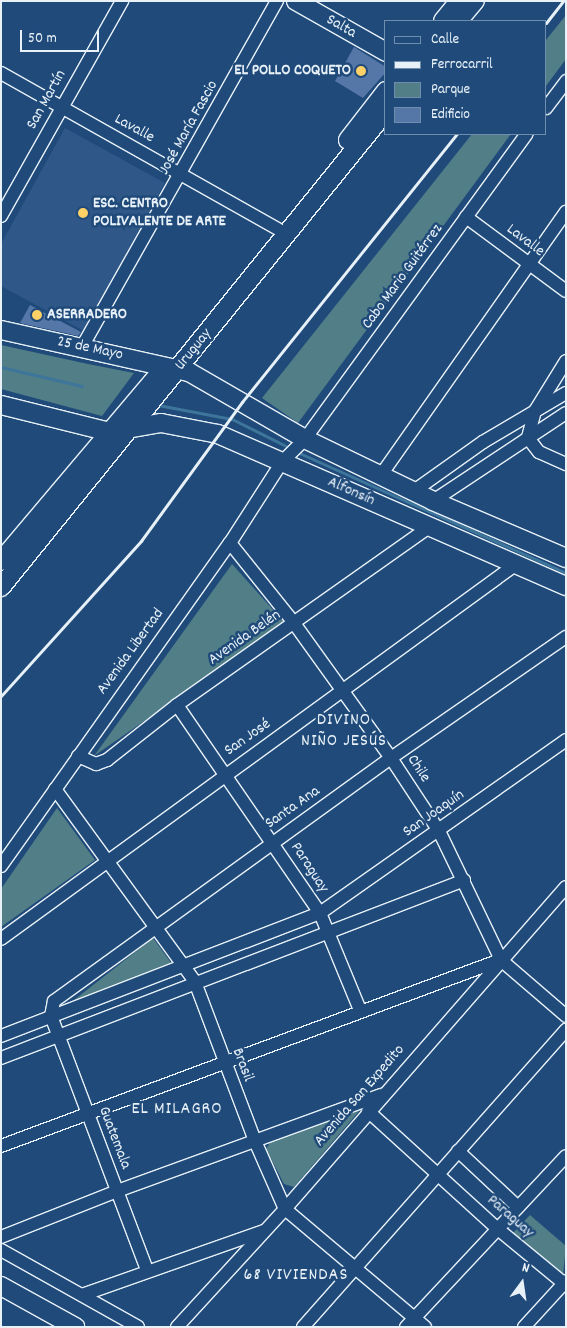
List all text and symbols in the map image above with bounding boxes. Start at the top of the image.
street label: Salta [322,11,360,43]
scale bar [22,20,101,52]
legend [384,20,547,135]
text: 50 m [28,28,57,50]
text: Calle [431,29,459,51]
text: Ferrocarril [431,54,493,76]
place label: EL POLLO COQUETO [234,61,351,81]
marker: EL POLLO COQUETO [355,65,367,77]
street label: San Martín [23,67,71,133]
street label: José María Fascio [155,77,223,179]
text: Parque [431,79,470,101]
text: Edificio [431,104,470,126]
street label: Lavalle [111,110,157,148]
place label: ESC. CENTRO POLIVALENTE DE ARTE [93,194,226,232]
marker: ESC. CENTRO POLIVALENTE DE ARTE [77,207,89,219]
street label: Lavalle [502,220,548,262]
street label: Cabo Mario Guitérrez [358,221,448,333]
place label: ASERRADERO [47,305,127,325]
marker: ASERRADERO [31,309,43,321]
street label: Uruguay [171,325,217,375]
street label: 25 de Mayo [55,333,125,365]
street label: Alfonsín [324,473,378,511]
street label: Avenida Libertad [93,605,169,699]
street label: Avenida Belén [205,606,285,670]
district label: DIVINO NIÑO JESÚS [300,711,388,754]
street label: San José [221,715,275,761]
street label: Chile [402,752,434,786]
street label: Santa Ana [262,782,324,834]
street label: San Joaquín [400,786,468,842]
street label: Paraguay [286,839,332,897]
street label: Avenida San Expedito [311,1041,409,1151]
street label: Brasil [227,1045,257,1085]
district label: EL MILAGRO [130,1099,224,1121]
street label: Guatemala [93,1104,135,1172]
street label: Paraguay [483,1191,537,1243]
north arrow [497,1258,547,1308]
text: N [520,1258,531,1279]
district label: 68 VIVIENDAS [242,1265,350,1287]

